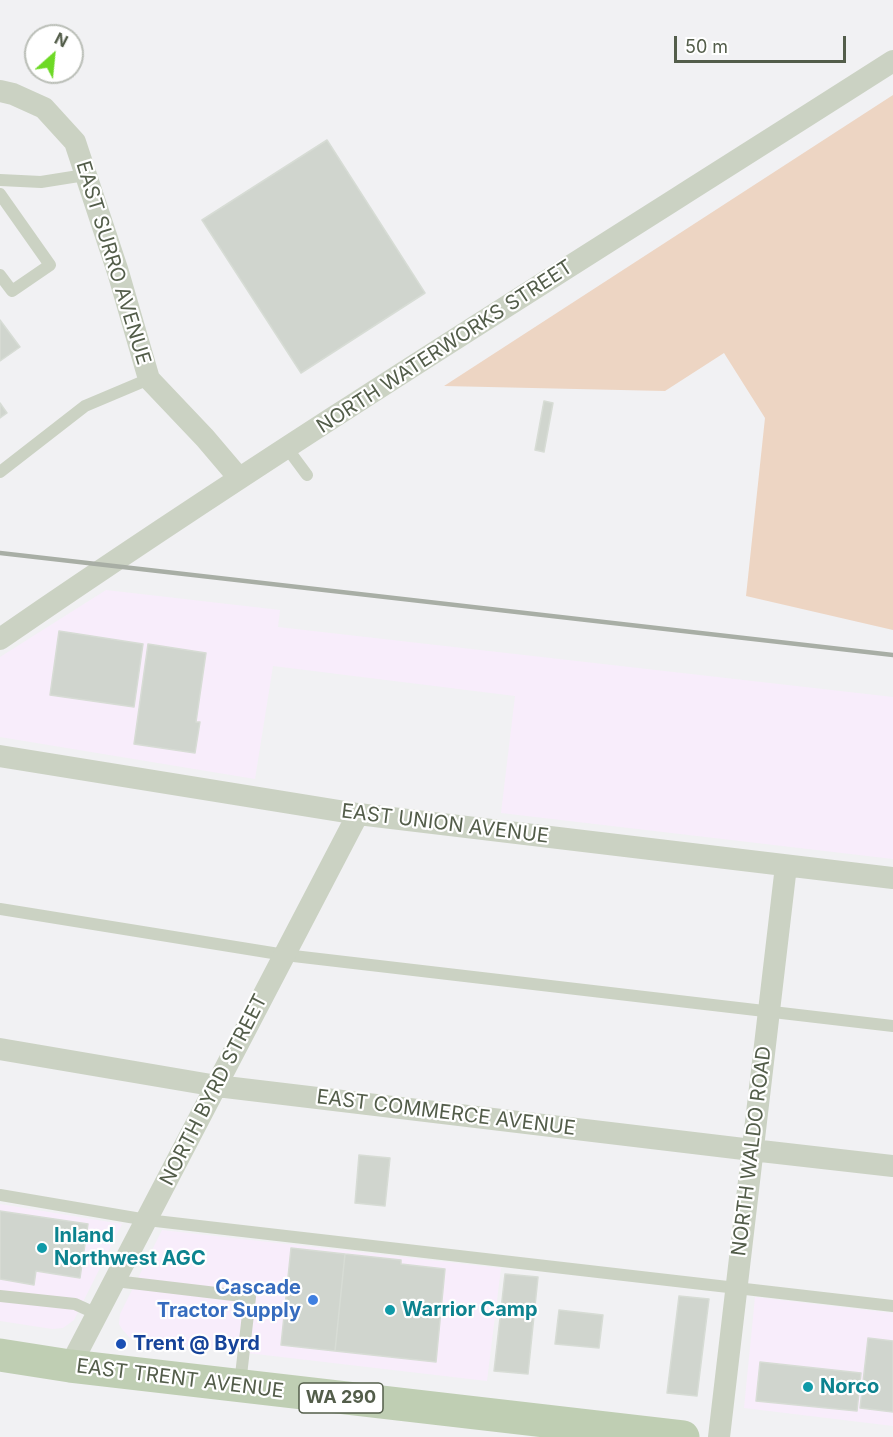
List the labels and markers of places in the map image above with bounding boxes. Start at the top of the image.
place label: Inland Northwest AGC [54,1224,206,1271]
marker: Inland Northwest AGC [35,1241,49,1255]
place label: Cascade Tractor Supply [157,1276,301,1323]
marker: Cascade Tractor Supply [306,1293,320,1307]
place label: Warrior Camp [402,1298,538,1322]
marker: Warrior Camp [383,1303,397,1317]
place label: Trent @ Byrd [133,1332,260,1356]
marker: Trent @ Byrd [114,1337,128,1351]
place label: Norco [820,1375,879,1399]
marker: Norco [801,1380,815,1394]

